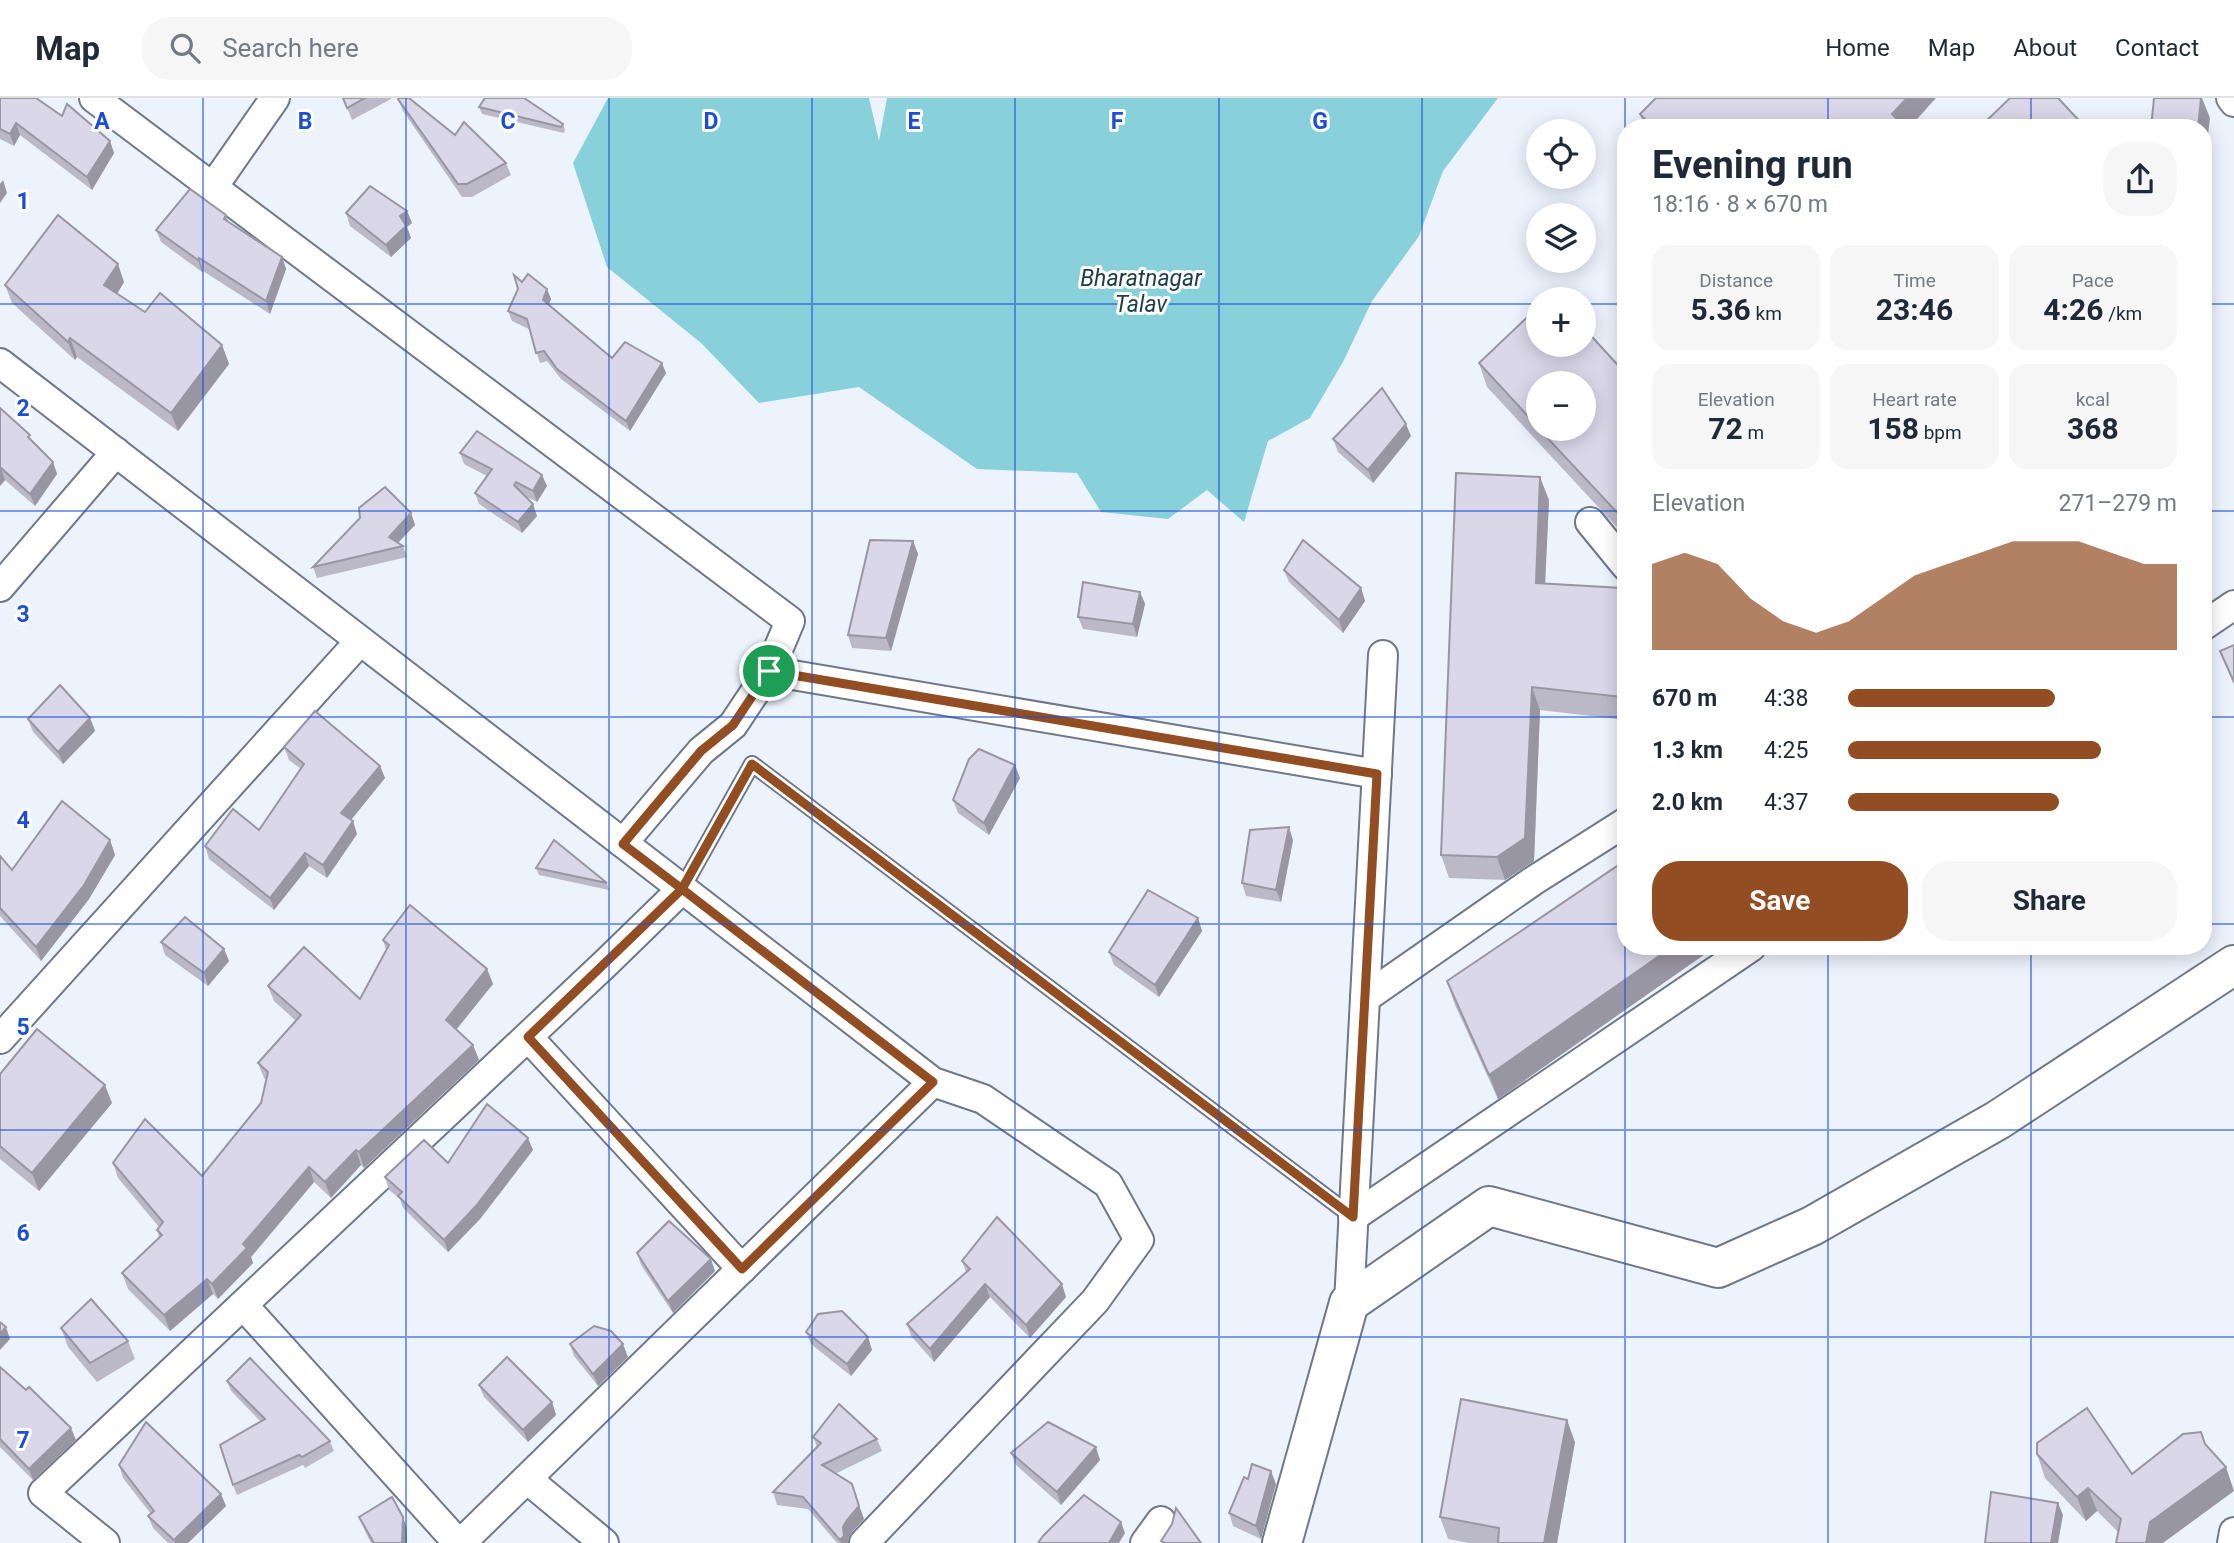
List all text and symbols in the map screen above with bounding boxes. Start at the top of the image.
search box [142,17,632,80]
text: Map [35,29,100,68]
icon: search [166,29,204,67]
text: Search here [222,33,359,63]
text: Home [1825,34,1890,62]
text: Map [1928,34,1975,62]
text: About [2013,34,2077,62]
text: Contact [2115,34,2199,62]
text: A [94,108,110,135]
text: B [298,108,312,135]
text: C [500,108,516,135]
text: D [704,108,718,135]
text: E [908,108,921,135]
text: F [1111,108,1124,135]
text: G [1312,108,1328,135]
map controls [1526,119,1596,441]
button: locate [1526,119,1596,189]
button: share [2103,142,2177,216]
text: Evening run [1652,143,1853,187]
text: 1 [16,188,30,215]
text: 18:16 · 8 × 670 m [1652,191,1828,218]
button: layers [1526,203,1596,273]
water label: Bharatnagar Talav [1080,265,1203,318]
text: Distance [1699,269,1773,292]
text: Time [1893,269,1936,292]
text: Pace [2072,269,2114,292]
button: + [1526,287,1596,357]
text: 5.36 [1690,292,1751,327]
text: 23:46 [1876,292,1953,327]
text: 4:26 [2043,292,2103,327]
text: km [1751,302,1782,325]
text: /km [2103,302,2142,325]
button: − [1526,371,1596,441]
text: Elevation [1698,388,1775,411]
text: Heart rate [1872,388,1957,411]
text: kcal [2076,388,2110,411]
text: 2 [16,395,30,422]
text: 72 [1708,411,1743,446]
text: 158 [1867,411,1919,446]
text: 368 [2067,411,2119,446]
text: m [1743,421,1764,444]
text: bpm [1919,421,1962,444]
text: Elevation [1652,490,1745,517]
text: 271–279 m [2058,490,2177,517]
text: 3 [16,601,30,628]
pin [739,641,799,701]
icon: arrive [750,652,788,690]
text: 670 m [1652,685,1717,712]
text: 4:38 [1764,685,1808,712]
text: 1.3 km [1652,737,1723,764]
text: 4:25 [1764,737,1808,764]
text: 2.0 km [1652,789,1723,816]
text: 4:37 [1764,789,1808,816]
text: 4 [16,807,30,834]
button: Save [1652,861,1908,941]
button: Share [1922,861,2177,941]
text: 5 [16,1014,30,1041]
text: 6 [16,1220,30,1247]
text: 7 [16,1427,30,1454]

